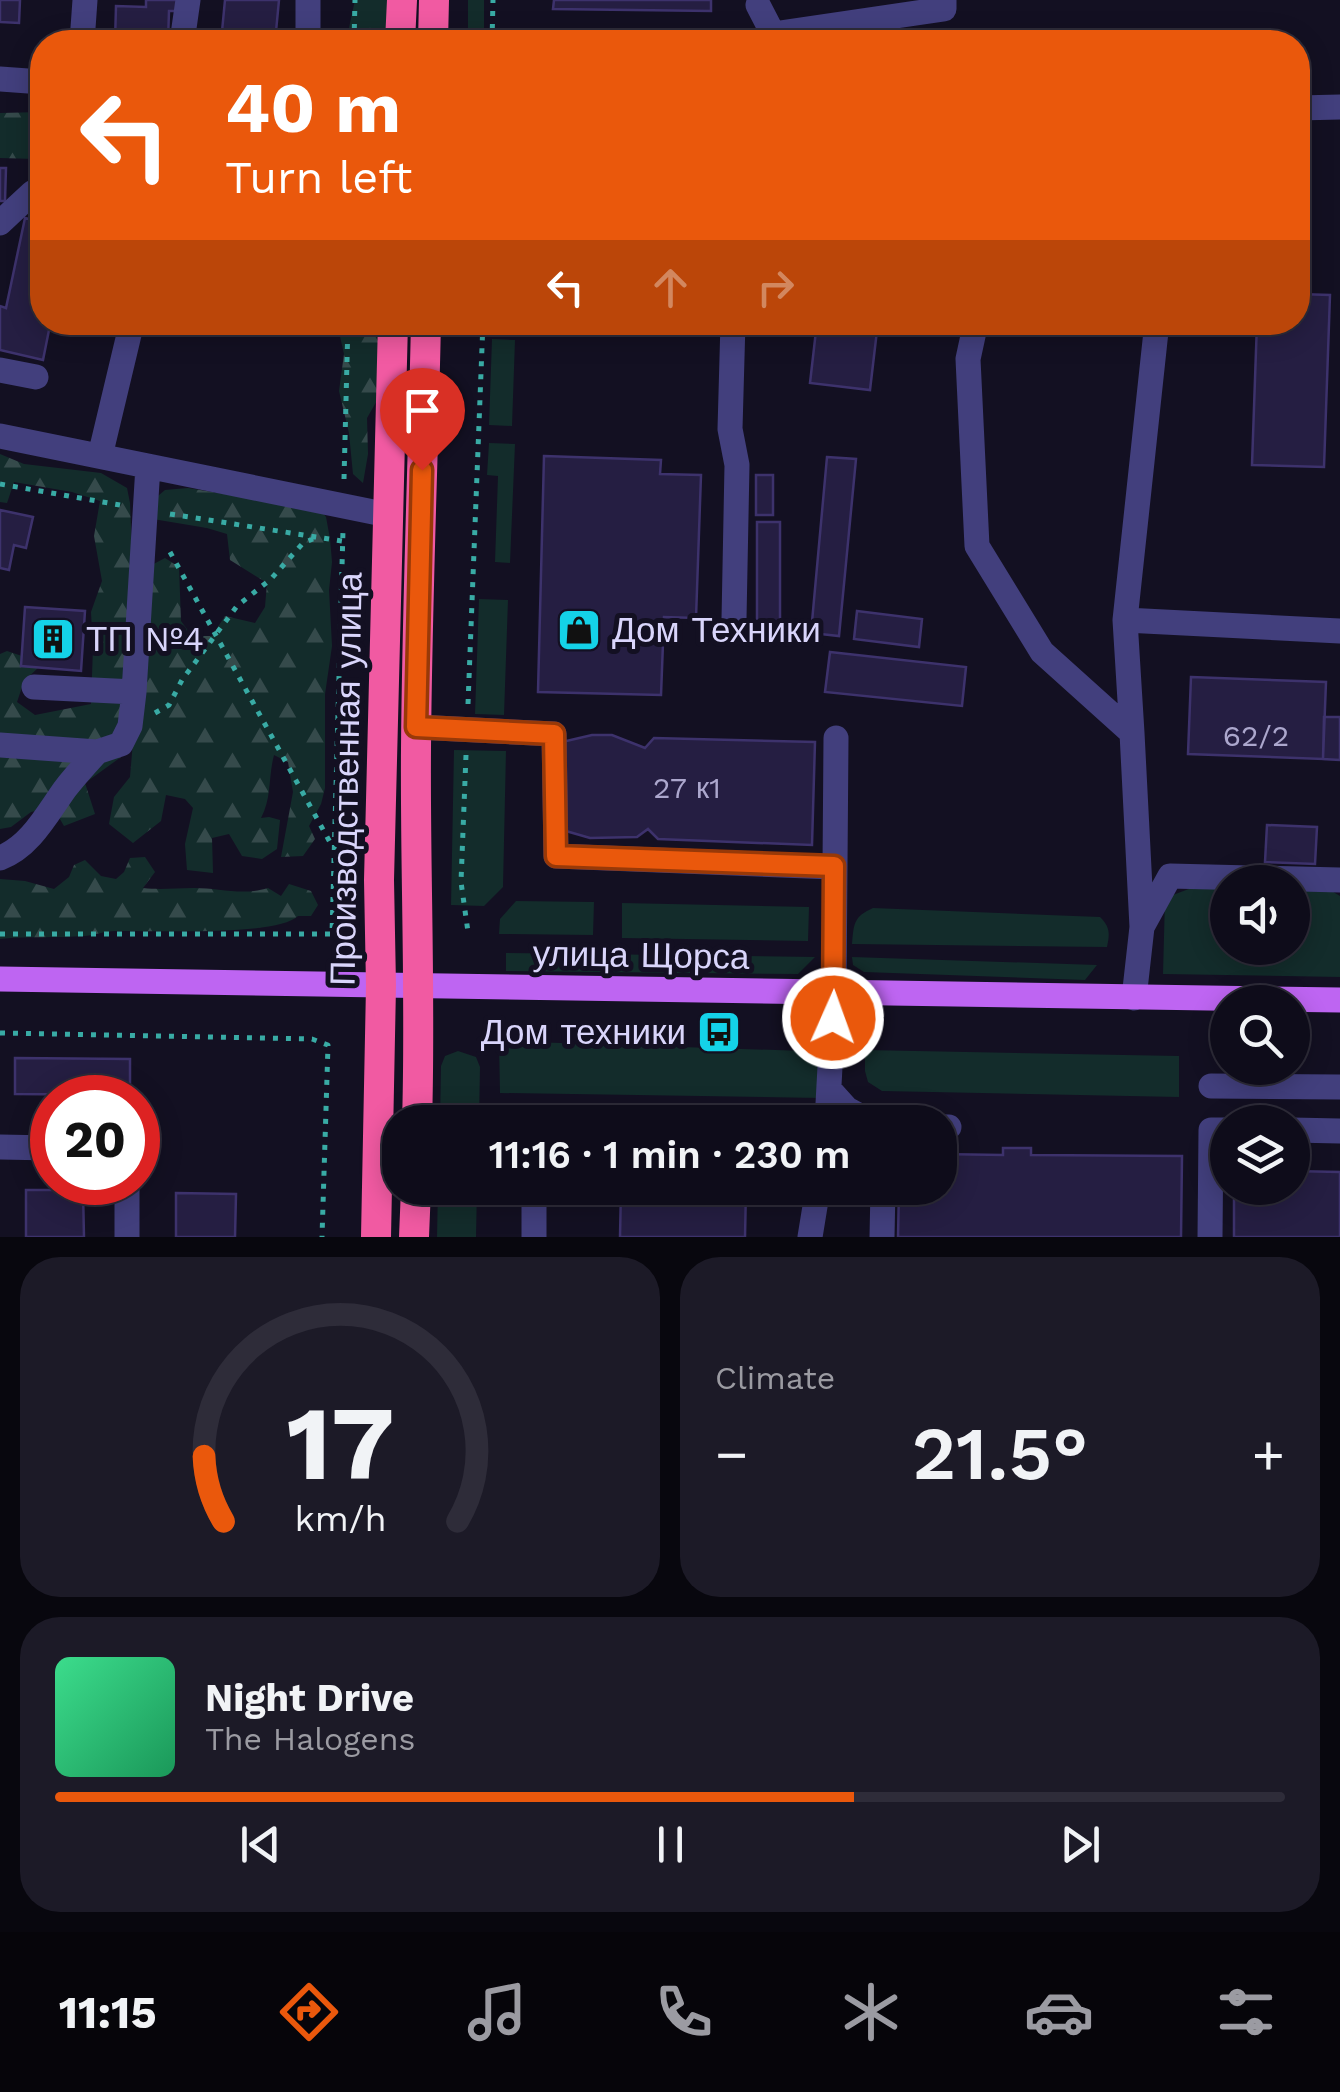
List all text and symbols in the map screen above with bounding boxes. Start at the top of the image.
text: 40 m [225,67,401,149]
icon: left [60,70,190,200]
text: Turn left [225,151,412,204]
icon: left [538,260,593,315]
icon: ahead [643,260,698,315]
icon: right [748,260,803,315]
pin [380,368,465,471]
icon: arrive [395,383,450,438]
street label: Производственная улица [321,571,371,986]
shop icon: Дом Техники [556,607,602,653]
place label: Дом Техники [612,609,821,651]
building icon: ТП №4 [30,616,76,662]
place label: ТП №4 [86,618,204,660]
house number: 62/2 [1223,718,1289,753]
house number: 27 к1 [653,770,721,805]
map controls [1210,865,1310,1205]
button: sound [1210,865,1310,965]
street label: улица Щорса [532,932,750,978]
position arrow [781,966,885,1070]
button: search [1210,985,1310,1085]
bus stop icon: Дом техники [696,1009,742,1055]
place label: Дом техники [481,1011,686,1053]
speed limit sign: 20 [30,1075,160,1205]
button: layers [1210,1105,1310,1205]
text: 11:16 · 1 min · 230 m [489,1133,850,1177]
text: Climate [715,1359,835,1397]
text: 17 [286,1382,394,1504]
text: 21.5° [912,1409,1088,1497]
text: − [715,1422,748,1486]
text: + [1252,1422,1285,1486]
text: km/h [294,1498,386,1540]
text: Night Drive [205,1676,414,1720]
text: The Halogens [205,1720,415,1758]
icon: previous [233,1817,288,1872]
icon: pause [643,1817,698,1872]
icon: next [1053,1817,1108,1872]
icon: directions [274,1977,344,2047]
icon: music [462,1977,532,2047]
icon: phone [649,1977,719,2047]
icon: climate [836,1977,906,2047]
icon: car [1024,1977,1094,2047]
icon: filters [1211,1977,1281,2047]
text: 11:15 [59,1986,157,2039]

